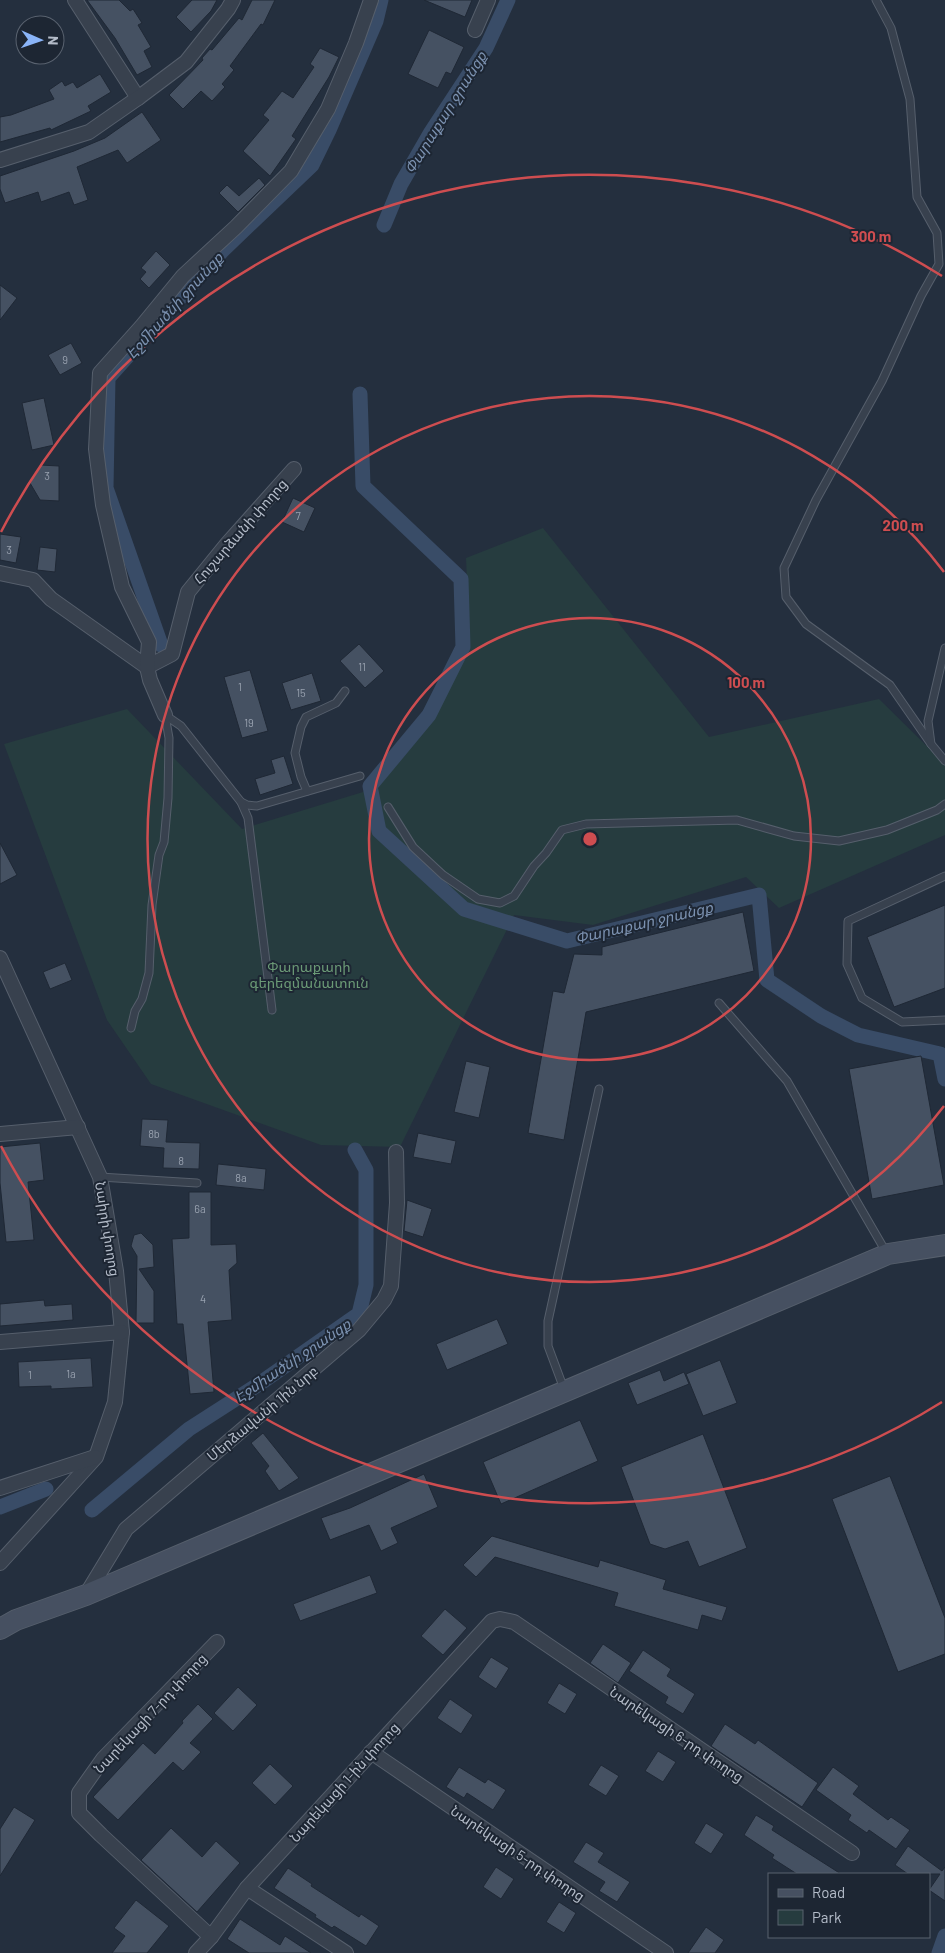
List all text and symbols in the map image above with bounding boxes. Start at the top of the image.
north arrow [15,15,65,65]
text: N [45,36,62,45]
water label: Փարաքար ջրանցք [400,47,491,177]
text: 300 m [851,227,891,245]
water label: Էջմիածնի ջրանցք [122,248,228,362]
house number: 9 [62,353,68,366]
house number: 3 [44,469,50,482]
street label: Հուշարձանի փողոց [190,475,290,587]
house number: 7 [295,509,301,522]
text: 200 m [882,516,924,534]
house number: 3 [6,543,12,556]
house number: 11 [358,660,366,673]
text: 100 m [727,673,765,691]
house number: 1 [238,680,242,693]
house number: 15 [296,686,306,699]
house number: 19 [244,716,254,729]
centre of rings [581,830,599,848]
water label: Փարաքար ջրանցք [573,897,716,948]
park label: Փարաքարի գերեզմանատուն [249,958,369,991]
house number: 8b [148,1127,160,1140]
house number: 8 [178,1154,184,1167]
house number: 8a [235,1171,247,1184]
street label: Նաիրի փողոց [92,1180,124,1278]
house number: 6a [194,1202,206,1215]
house number: 4 [200,1292,206,1305]
water label: Էջմիածնի ջրանցք [230,1314,355,1406]
street label: Մերձավանի 1ին նրբ [203,1362,321,1464]
house number: 1a [66,1367,76,1380]
house number: 1 [28,1368,32,1381]
street label: Նարեկացի 7-րդ փողոց [90,1650,210,1776]
street label: Նարեկացի 6-րդ փողոց [607,1683,747,1785]
street label: Նարեկացի 1-ին փողոց [286,1719,402,1845]
street label: Նարեկացի 5-րդ փողոց [448,1802,588,1904]
legend [768,1873,930,1938]
text: Road [812,1883,845,1901]
text: Park [812,1908,842,1926]

